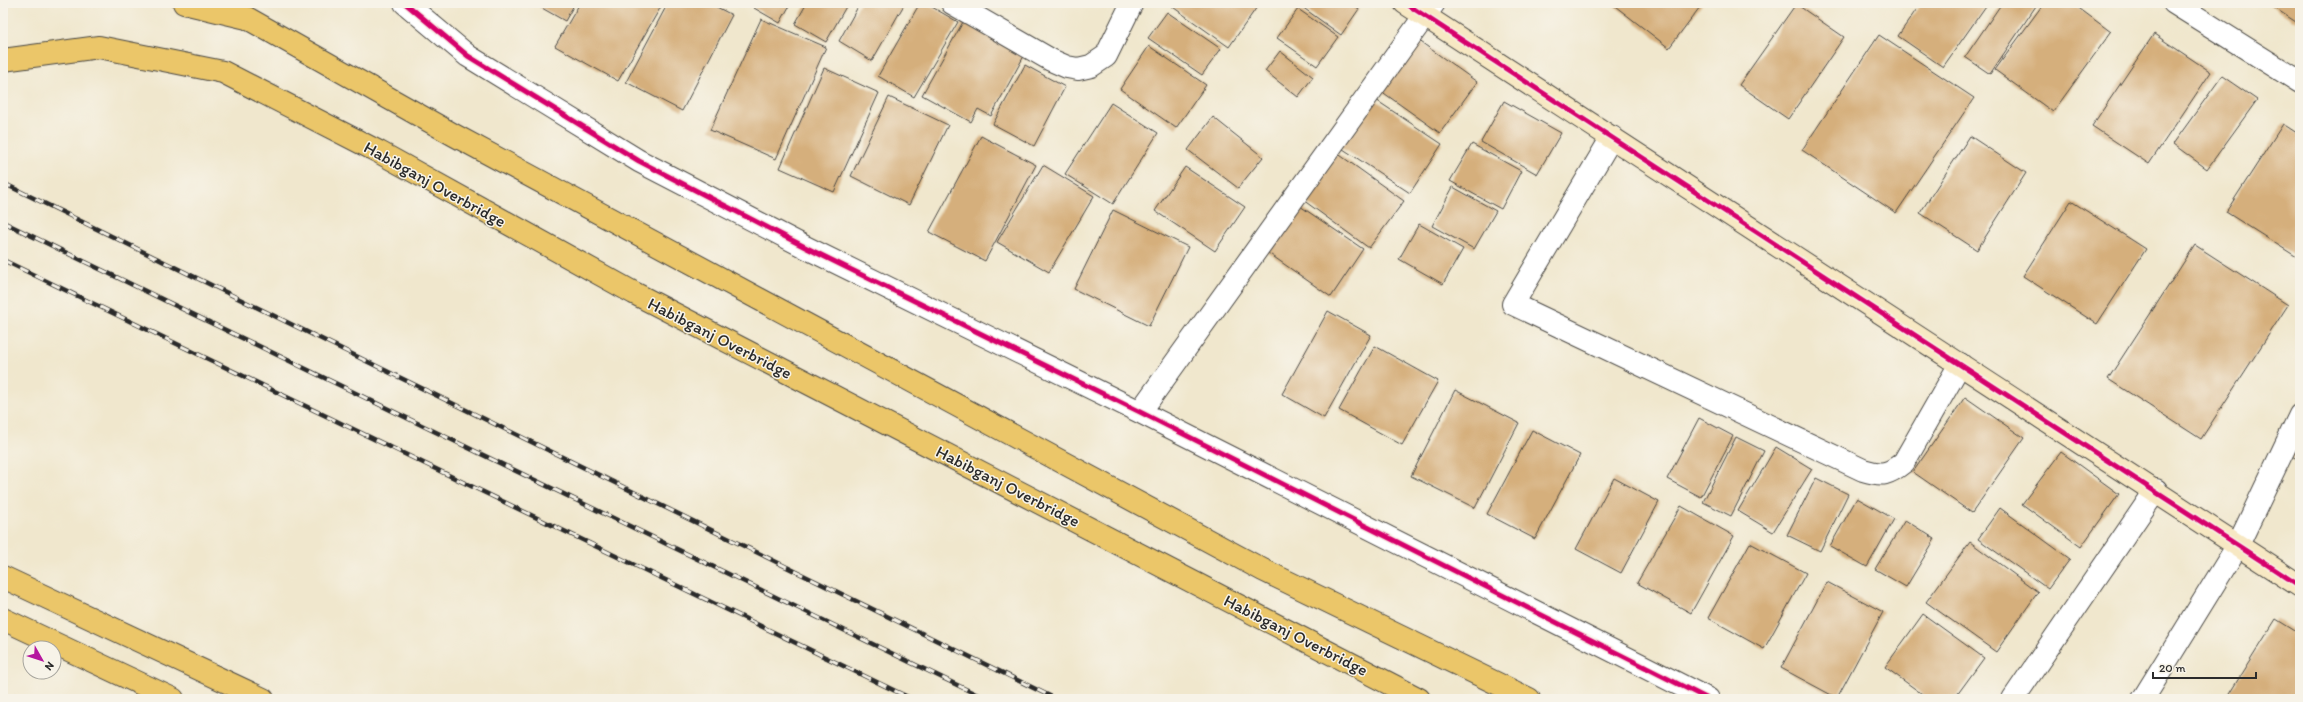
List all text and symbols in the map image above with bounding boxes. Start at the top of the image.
street label: Habibganj Overbridge [361,137,509,231]
street label: Habibganj Overbridge [645,293,795,383]
street label: Habibganj Overbridge [933,441,1083,531]
street label: Habibganj Overbridge [1221,590,1371,680]
north arrow [22,640,62,680]
scale bar [2153,654,2256,680]
text: N [42,659,57,673]
text: 20 m [2159,661,2186,675]

